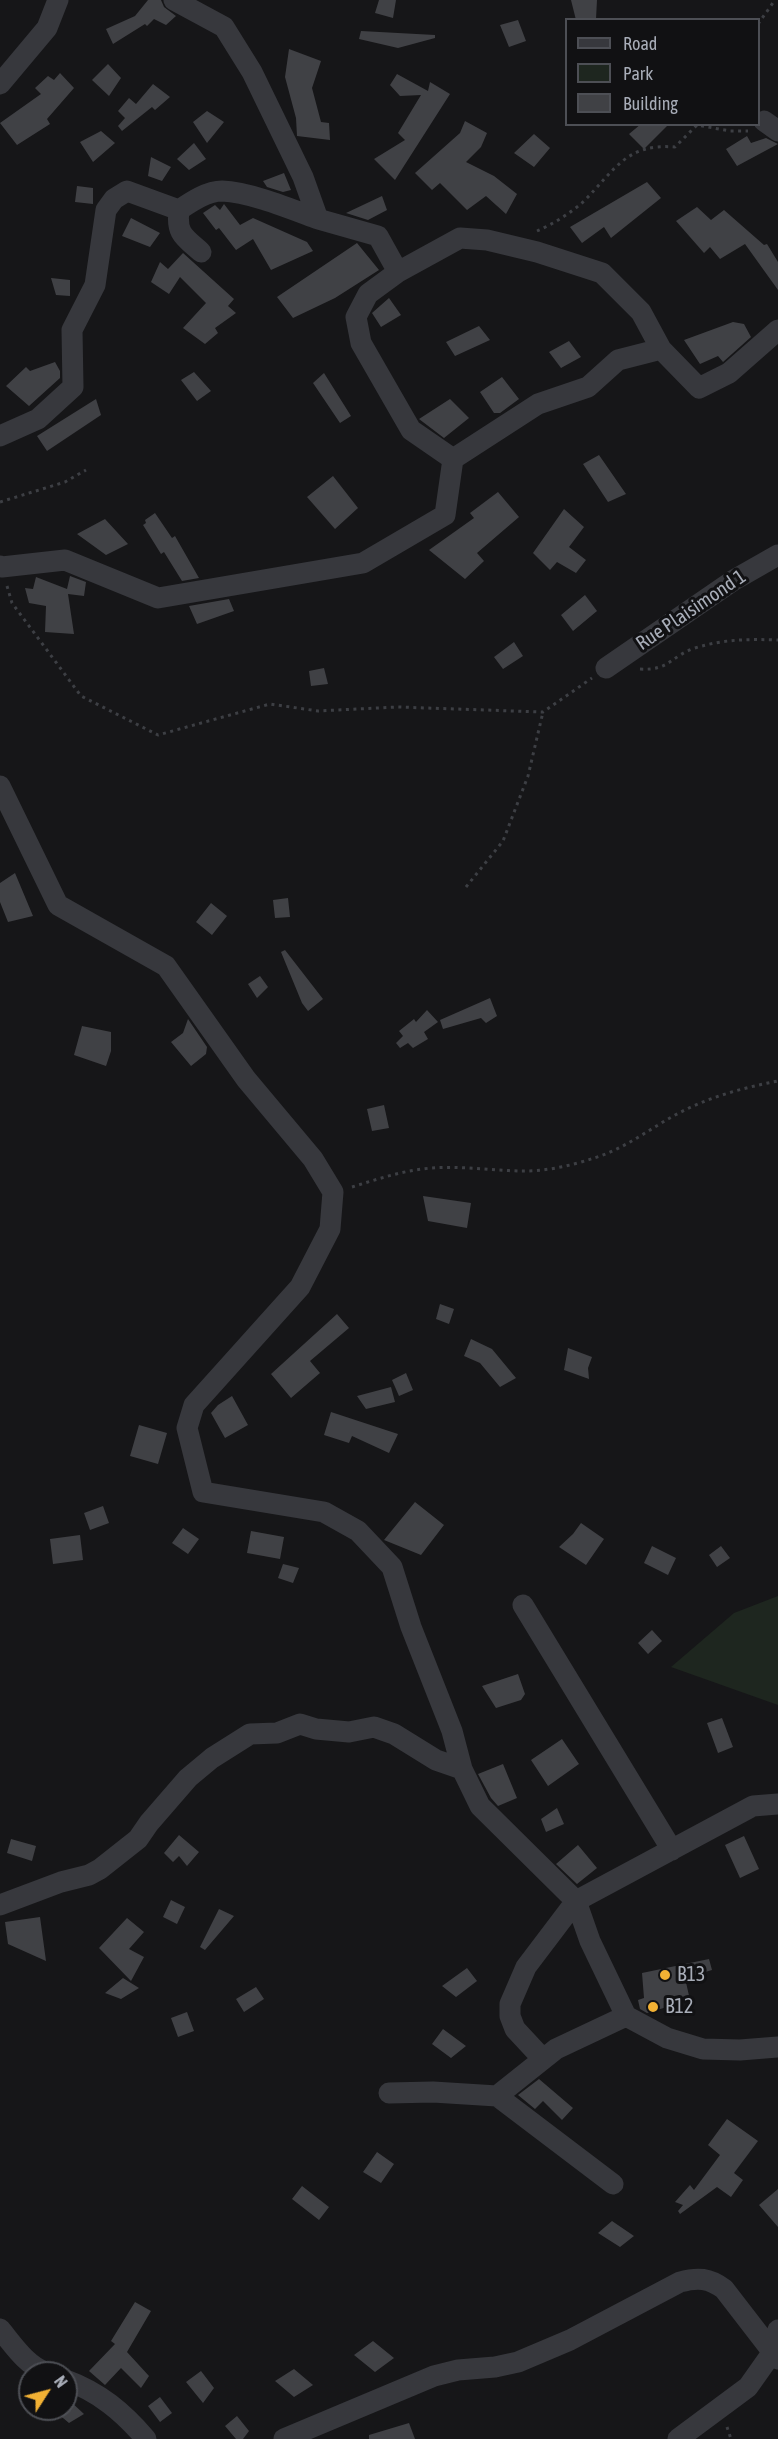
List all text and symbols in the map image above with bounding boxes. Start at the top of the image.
legend [565,18,760,126]
text: Road [623,33,657,54]
text: Park [623,63,653,84]
text: Building [623,93,678,114]
street label: Rue Plaisimond 1 [632,564,750,656]
place label: B13 [677,1963,705,1987]
marker: B13 [658,1968,672,1982]
place label: B12 [665,1995,693,2019]
marker: B12 [646,2000,660,2014]
north arrow [18,2361,78,2421]
text: N [51,2372,71,2391]

